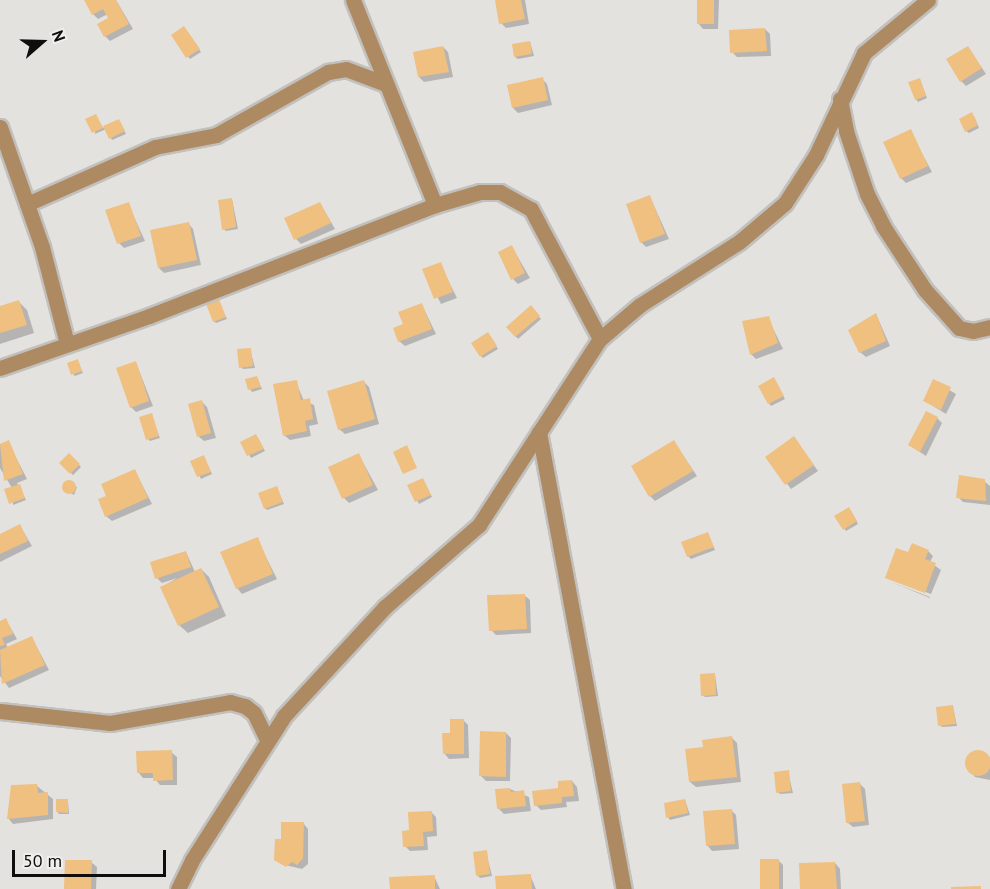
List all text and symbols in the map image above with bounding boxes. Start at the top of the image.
north arrow [12,12,72,72]
text: N [48,27,70,44]
scale bar [15,838,170,876]
text: 50 m [23,849,62,872]

